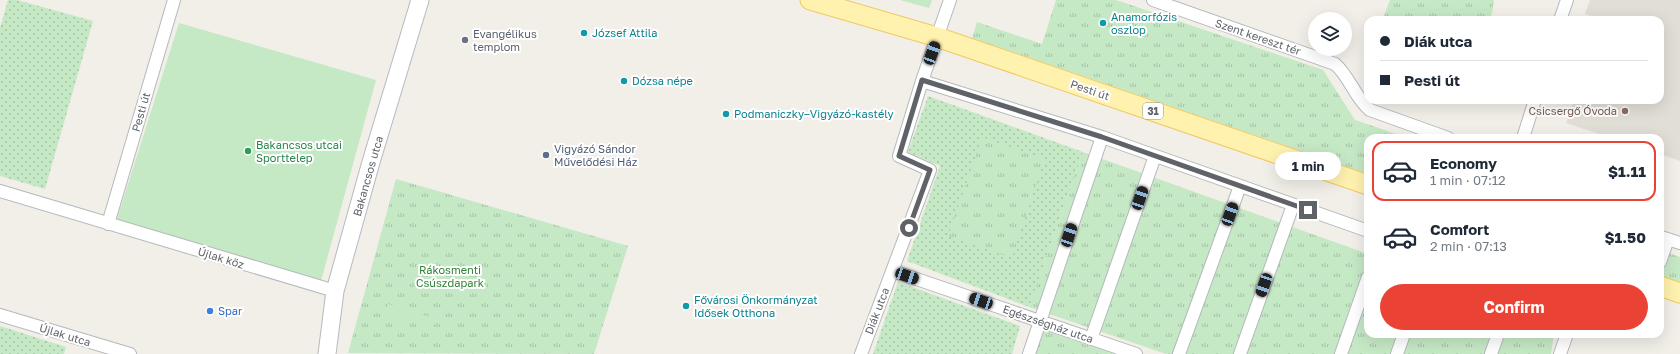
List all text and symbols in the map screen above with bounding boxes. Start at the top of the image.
place label: Anamorfózis oszlop [1111,10,1177,36]
map controls [1308,12,1352,56]
button: layers [1308,12,1352,56]
street label: Szent kereszt tér [1214,16,1303,57]
marker: Anamorfózis oszlop [1098,18,1108,28]
place label: József Attila [592,26,657,39]
place label: Evangélikus templom [473,27,537,53]
marker: József Attila [579,28,589,38]
text: Diák utca [1404,32,1472,50]
marker: Evangélikus templom [460,35,470,45]
car [922,40,942,66]
text: Pesti út [1404,71,1460,89]
place label: Dózsa népe [632,74,693,87]
marker: Dózsa népe [619,76,629,86]
street label: Pesti út [1069,77,1111,102]
street label: Pesti út [129,91,152,133]
road number: 31 [1143,103,1163,119]
place label: Csicsergő Óvoda [1529,104,1617,117]
marker: Csicsergő Óvoda [1620,106,1630,116]
place label: Podmaniczky–Vigyázó-kastély [734,107,894,120]
marker: Podmaniczky–Vigyázó-kastély [721,109,731,119]
street label: Bakancsos utca [350,134,385,218]
place label: Bakancsos utcai Sporttelep [256,138,342,164]
place label: Vigyázó Sándor Művelődési Ház [554,142,638,168]
marker: Bakancsos utcai Sporttelep [243,146,253,156]
marker: Vigyázó Sándor Művelődési Ház [541,150,551,160]
callout: 1 min [1275,152,1341,180]
icon: car [1382,153,1418,189]
text: Economy [1430,154,1497,172]
text: 1 min [1292,158,1324,174]
text: $1.11 [1608,162,1646,180]
text: 1 min · 07:12 [1430,172,1506,188]
car [1130,185,1150,211]
car [1220,201,1240,227]
route end [1299,201,1317,219]
route start [900,219,918,237]
icon: car [1382,219,1418,255]
text: Comfort [1430,220,1489,238]
car [1060,222,1078,248]
text: $1.50 [1605,228,1646,246]
text: 2 min · 07:13 [1430,238,1507,254]
street label: Újlak köz [196,244,246,271]
park label: Rákosmenti Csúszdapark [416,263,484,289]
car [894,266,920,286]
car [1254,272,1274,298]
button: Confirm [1380,284,1648,330]
street label: Diák utca [862,286,891,336]
car [968,291,994,311]
place label: Fővárosi Önkormányzat Idősek Otthona [694,293,818,319]
marker: Fővárosi Önkormányzat Idősek Otthona [681,301,691,311]
street label: Egészségház utca [1001,302,1095,345]
place label: Spar [218,304,243,317]
marker: Spar [205,306,215,316]
street label: Újlak utca [38,321,92,348]

